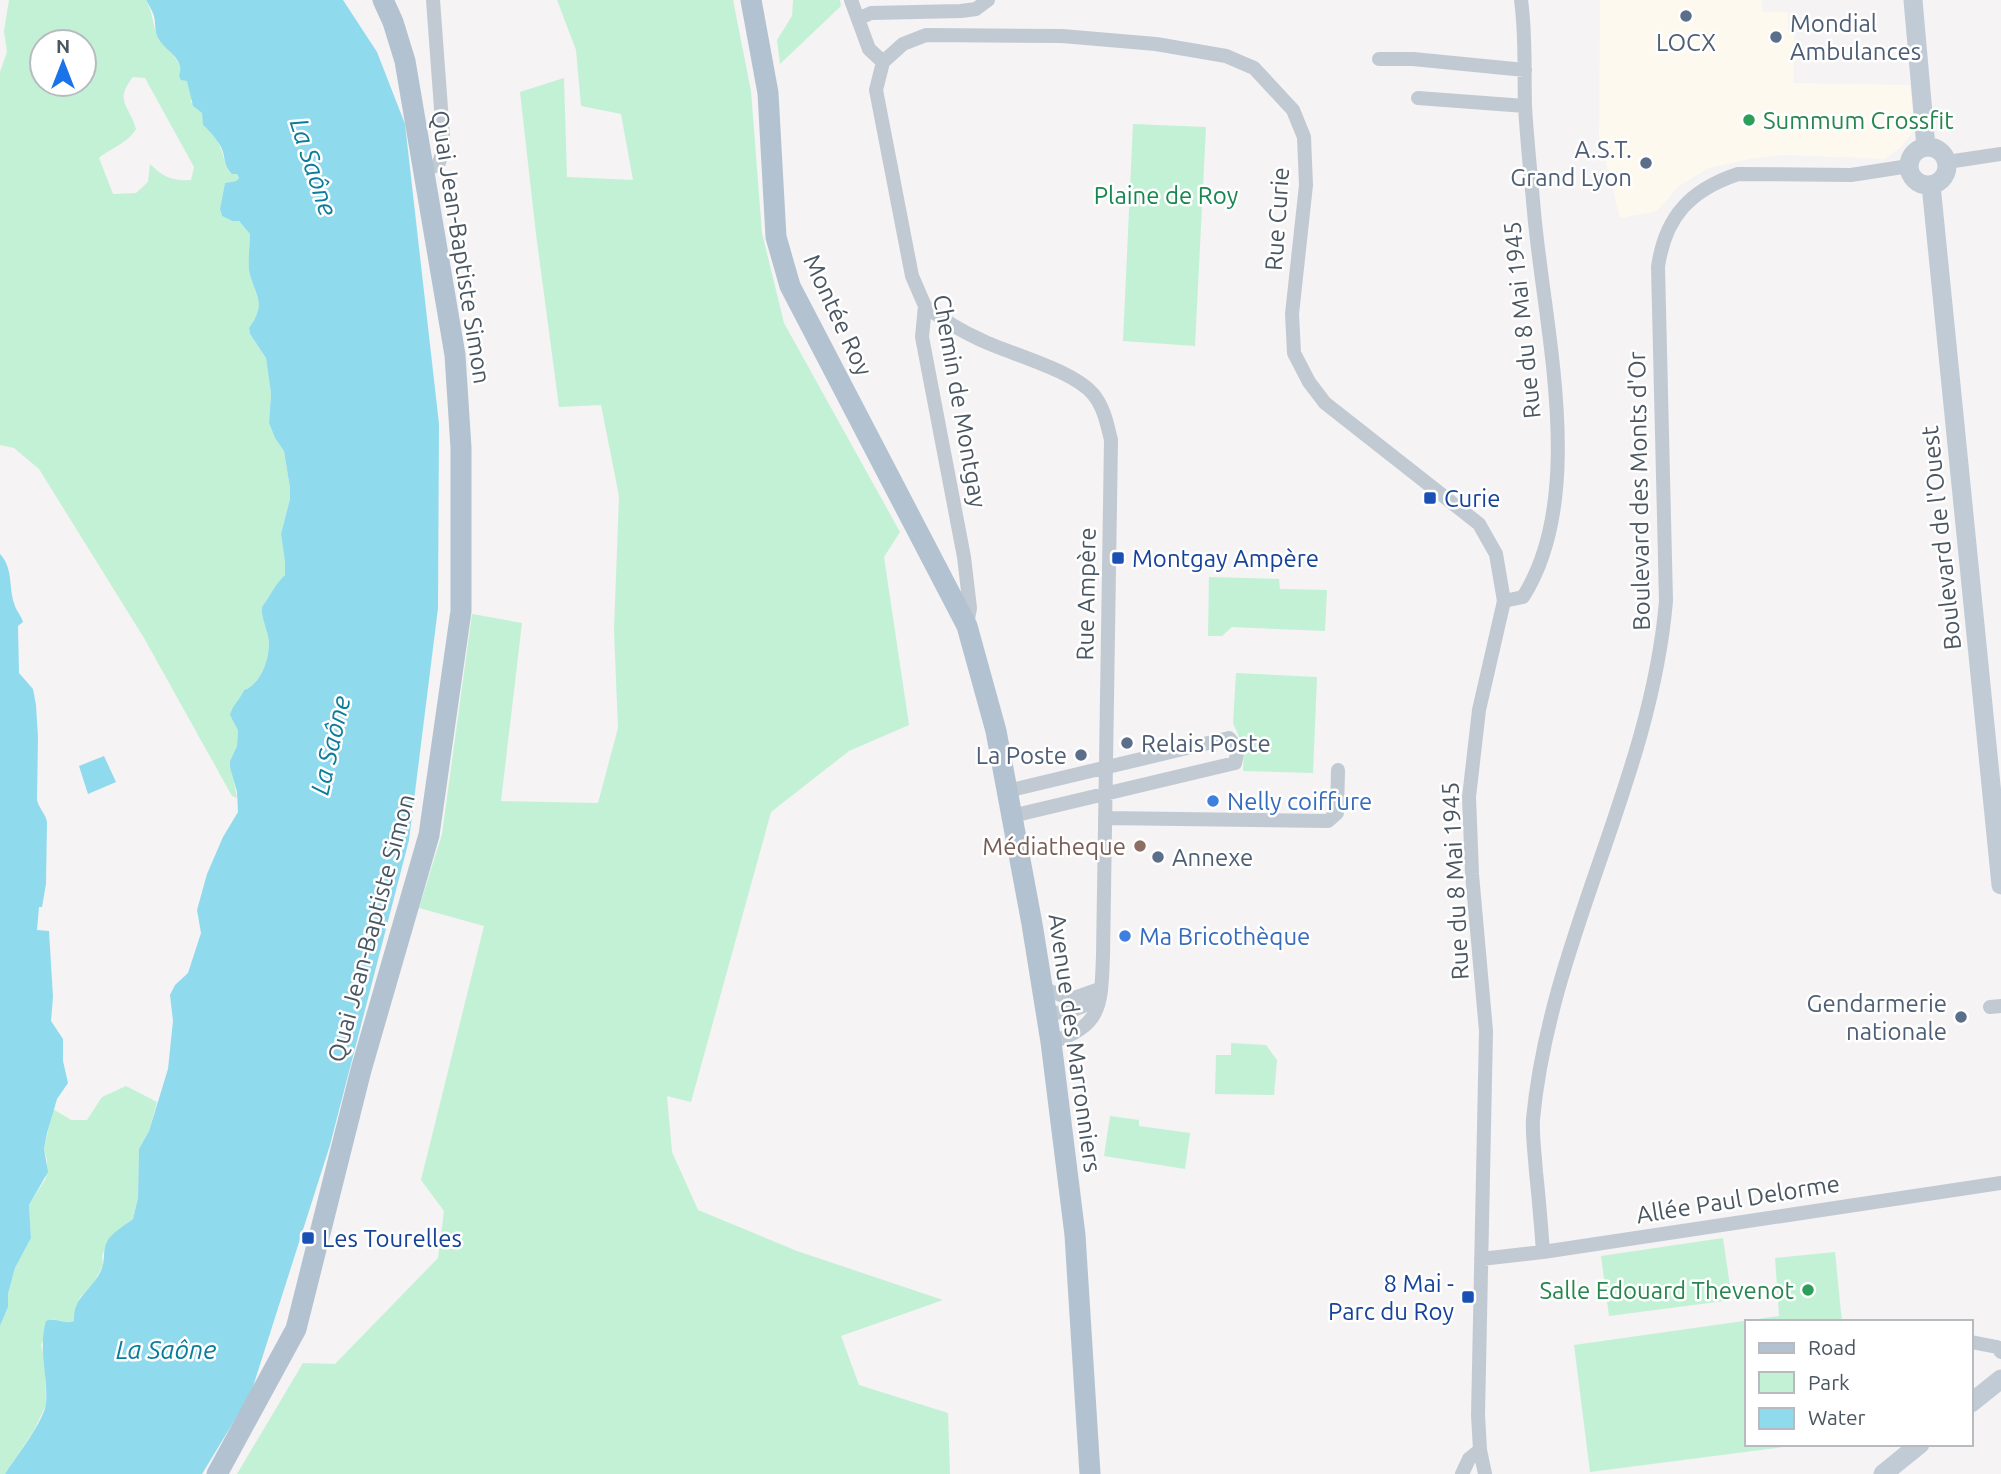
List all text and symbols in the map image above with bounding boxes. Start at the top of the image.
marker: LOCX [1678,8,1694,24]
place label: Mondial Ambulances [1790,10,1921,65]
north arrow [28,28,98,98]
place label: LOCX [1656,29,1716,56]
marker: Mondial Ambulances [1768,29,1784,45]
text: N [56,35,70,57]
place label: Summum Crossfit [1763,107,1954,134]
street label: Quai Jean-Baptiste Simon [426,108,496,386]
marker: Summum Crossfit [1741,112,1757,128]
water label: La Saône [285,115,343,219]
place label: A.S.T. Grand Lyon [1510,136,1632,191]
marker: A.S.T. Grand Lyon [1638,155,1654,171]
street label: Rue Curie [1260,166,1294,272]
park label: Plaine de Roy [1094,182,1239,209]
street label: Rue du 8 Mai 1945 [1498,220,1546,420]
street label: Montée Roy [798,250,878,380]
street label: Chemin de Montgay [928,292,992,510]
street label: Boulevard des Monts d'Or [1623,351,1655,631]
street label: Boulevard de l'Ouest [1916,424,1966,651]
place label: Curie [1444,485,1500,512]
marker: Curie [1422,490,1438,506]
street label: Rue Ampère [1071,527,1101,661]
place label: Montgay Ampère [1132,545,1319,572]
marker: Montgay Ampère [1110,550,1126,566]
water label: La Saône [305,693,355,797]
place label: Relais Poste [1141,730,1271,757]
marker: Relais Poste [1119,735,1135,751]
place label: La Poste [976,742,1067,769]
marker: La Poste [1073,747,1089,763]
street label: Rue du 8 Mai 1945 [1436,781,1474,981]
place label: Nelly coiffure [1227,788,1372,815]
street label: Quai Jean-Baptiste Simon [322,791,420,1065]
marker: Nelly coiffure [1205,793,1221,809]
place label: Médiatheque [982,833,1126,860]
marker: Médiatheque [1132,838,1148,854]
place label: Annexe [1172,844,1253,871]
marker: Annexe [1150,849,1166,865]
street label: Avenue des Marronniers [1043,912,1107,1174]
place label: Ma Bricothèque [1139,923,1310,950]
marker: Ma Bricothèque [1117,928,1133,944]
place label: Gendarmerie nationale [1807,990,1947,1045]
marker: Gendarmerie nationale [1953,1009,1969,1025]
street label: Allée Paul Delorme [1634,1170,1842,1228]
place label: Les Tourelles [322,1225,462,1252]
marker: Les Tourelles [300,1230,316,1246]
place label: 8 Mai - Parc du Roy [1328,1270,1454,1325]
place label: Salle Edouard Thevenot [1539,1277,1795,1304]
marker: Salle Edouard Thevenot [1800,1282,1816,1298]
marker: 8 Mai - Parc du Roy [1460,1289,1476,1305]
legend [1745,1320,1973,1446]
water label: La Saône [116,1335,216,1364]
text: Road [1808,1335,1856,1359]
text: Park [1808,1370,1850,1394]
text: Water [1808,1405,1866,1429]

